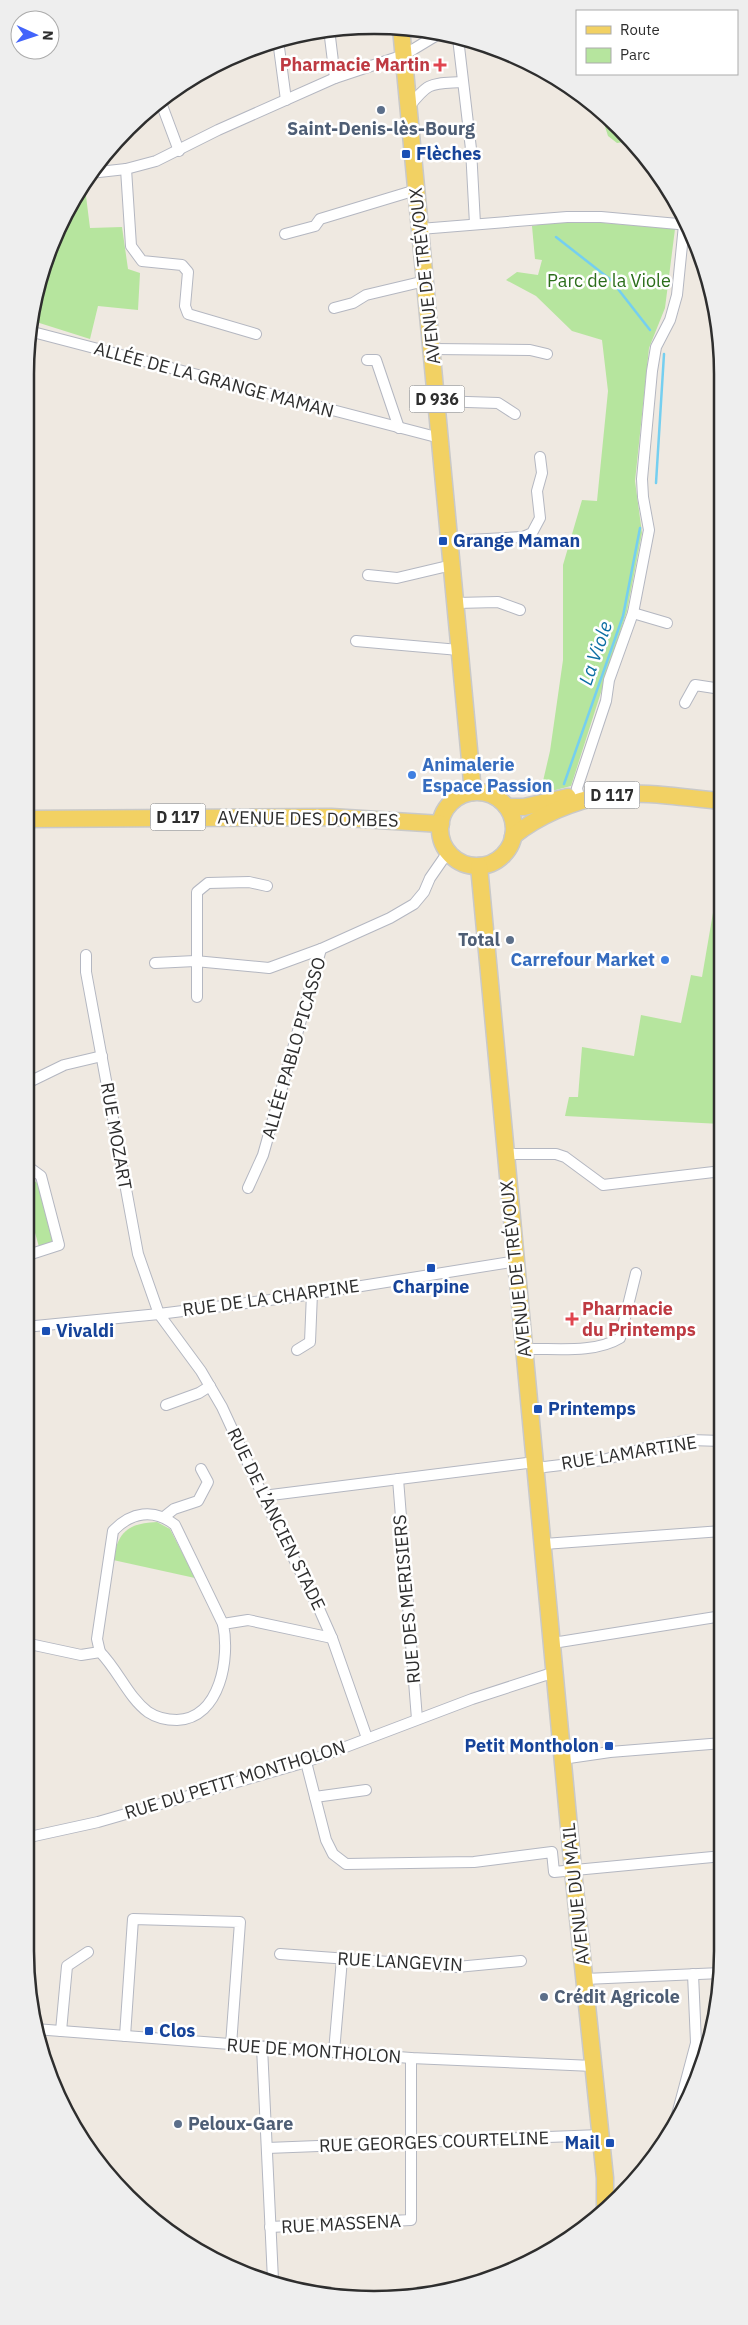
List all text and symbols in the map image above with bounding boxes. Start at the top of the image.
north arrow [10,10,60,60]
legend [576,10,738,75]
text: Route [620,20,660,39]
text: N [39,30,57,41]
text: Parc [620,45,650,64]
place label: Pharmacie Martin [280,53,430,76]
marker: Pharmacie Martin [434,59,446,71]
marker: Saint-Denis-lès-Bourg [375,104,387,116]
place label: Saint-Denis-lès-Bourg [287,117,475,140]
place label: Flèches [416,142,481,165]
marker: Flèches [400,148,412,160]
street label: AVENUE DE TRÉVOUX [404,187,445,366]
park label: Parc de la Viole [547,269,671,292]
street label: ALLÉE DE LA GRANGE MAMAN [92,336,337,423]
road number: D 936 [410,386,464,412]
place label: Grange Maman [453,529,580,552]
marker: Grange Maman [437,535,449,547]
water label: La Viole [573,618,617,688]
place label: Animalerie Espace Passion [422,753,553,797]
marker: Animalerie Espace Passion [406,769,418,781]
road number: D 117 [584,782,640,808]
road number: D 117 [150,804,206,830]
street label: AVENUE DES DOMBES [217,805,399,832]
place label: Total [458,928,501,951]
marker: Total [504,934,516,946]
place label: Carrefour Market [510,948,655,971]
street label: ALLÉE PABLO PICASSO [257,954,330,1141]
marker: Carrefour Market [659,954,671,966]
street label: RUE MOZART [96,1080,137,1191]
street label: AVENUE DE TRÉVOUX [495,1180,536,1359]
marker: Charpine [425,1262,437,1274]
street label: RUE DE LA CHARPINE [181,1274,361,1321]
place label: Charpine [393,1275,469,1298]
place label: Pharmacie du Printemps [582,1297,696,1341]
marker: Pharmacie du Printemps [566,1313,578,1325]
place label: Vivaldi [56,1319,114,1342]
marker: Vivaldi [40,1325,52,1337]
place label: Printemps [548,1397,636,1420]
marker: Printemps [532,1403,544,1415]
street label: RUE DE L’ANCIEN STADE [222,1424,331,1614]
street label: RUE LAMARTINE [559,1430,698,1475]
street label: RUE DES MERISIERS [388,1514,425,1684]
place label: Petit Montholon [465,1734,599,1757]
street label: RUE DU PETIT MONTHOLON [122,1735,348,1824]
marker: Petit Montholon [603,1740,615,1752]
street label: AVENUE DU MAIL [557,1822,594,1966]
street label: RUE LANGEVIN [337,1947,463,1976]
place label: Crédit Agricole [554,1985,680,2008]
marker: Crédit Agricole [538,1991,550,2003]
place label: Clos [159,2019,195,2042]
marker: Clos [143,2025,155,2037]
street label: RUE DE MONTHOLON [226,2033,402,2068]
place label: Peloux-Gare [188,2112,293,2135]
marker: Peloux-Gare [172,2118,184,2130]
street label: RUE GEORGES COURTELINE [319,2126,549,2157]
place label: Mail [564,2131,601,2154]
marker: Mail [604,2137,616,2149]
street label: RUE MASSENA [281,2209,402,2238]

